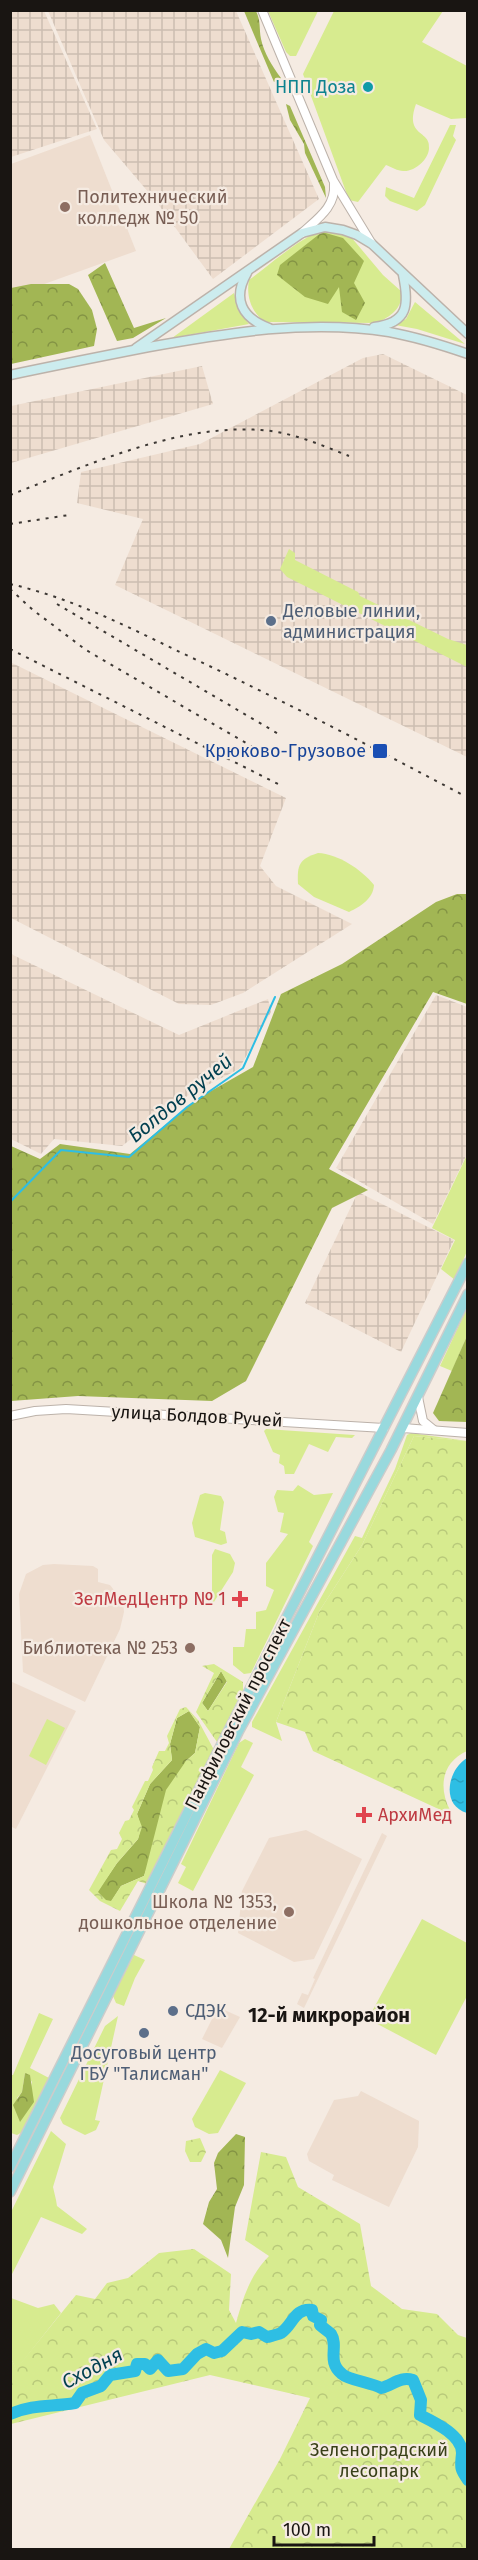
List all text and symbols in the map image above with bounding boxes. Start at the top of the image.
place label: НПП Доза [275,76,356,98]
marker: НПП Доза [361,80,375,94]
place label: Политехнический колледж № 50 [77,186,227,229]
marker: Политехнический колледж № 50 [58,200,72,214]
place label: Деловые линии, администрация [282,600,420,643]
marker: Деловые линии, администрация [264,614,278,628]
place label: Крюково-Грузовое [205,740,366,762]
marker: Крюково-Грузовое [371,742,389,760]
water label: Болдов ручей [123,1049,237,1147]
street label: улица Болдов Ручей [111,1401,283,1431]
place label: ЗелМедЦентр № 1 [74,1588,226,1610]
marker: ЗелМедЦентр № 1 [231,1590,249,1608]
street label: Панфиловский проспект [180,1614,296,1813]
place label: Библиотека № 253 [22,1637,178,1659]
marker: Библиотека № 253 [183,1641,197,1655]
place label: АрхиМед [378,1804,452,1826]
marker: АрхиМед [355,1806,373,1824]
place label: Школа № 1353, дошкольное отделение [79,1891,277,1934]
marker: Школа № 1353, дошкольное отделение [282,1905,296,1919]
place label: СДЭК [185,2000,227,2022]
district label: 12-й микрорайон [248,2003,410,2027]
marker: СДЭК [166,2004,180,2018]
marker: Досуговый центр ГБУ "Талисман" [137,2026,151,2040]
place label: Досуговый центр ГБУ "Талисман" [70,2042,217,2085]
water label: Сходня [57,2342,127,2394]
park label: Зеленоградский лесопарк [310,2439,448,2482]
scale bar [274,2509,374,2547]
text: 100 m [283,2519,331,2541]

